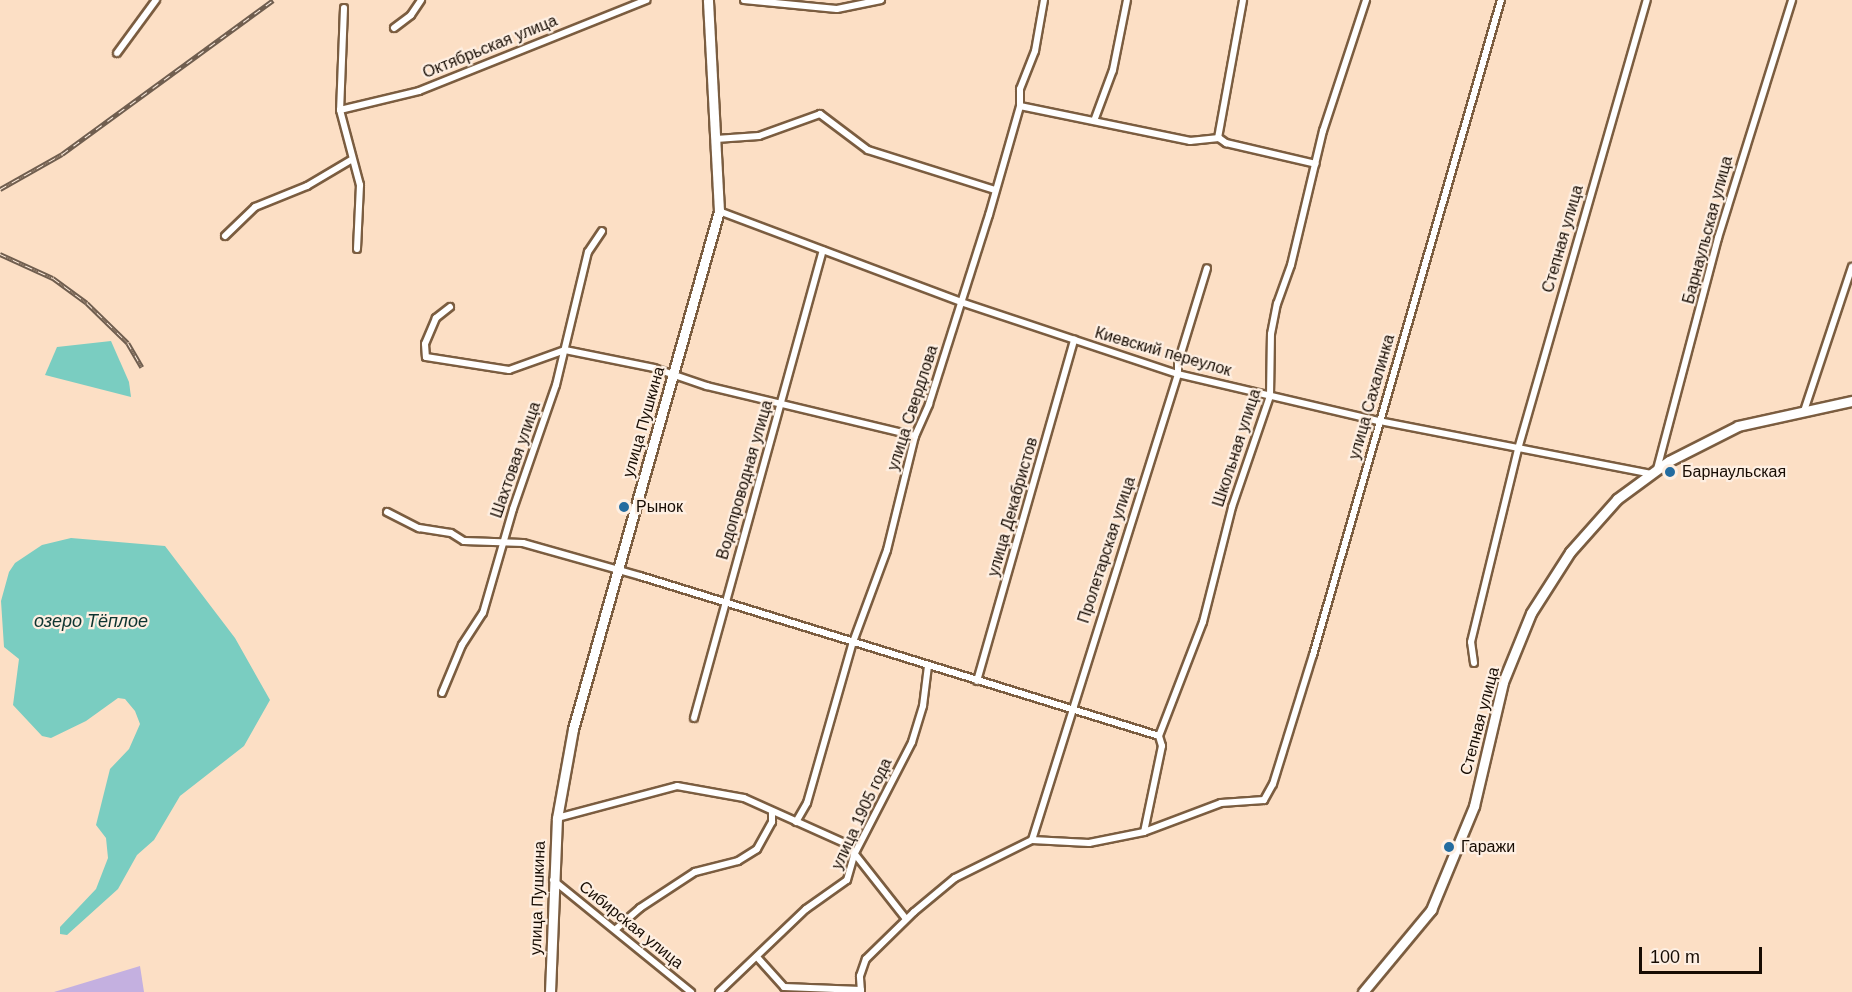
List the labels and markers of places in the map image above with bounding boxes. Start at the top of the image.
place label: Барнаульская [1682,462,1786,482]
marker: Барнаульская [1663,465,1677,479]
place label: Рынок [636,497,683,517]
marker: Рынок [617,500,631,514]
place label: Гаражи [1461,837,1515,857]
marker: Гаражи [1442,840,1456,854]

